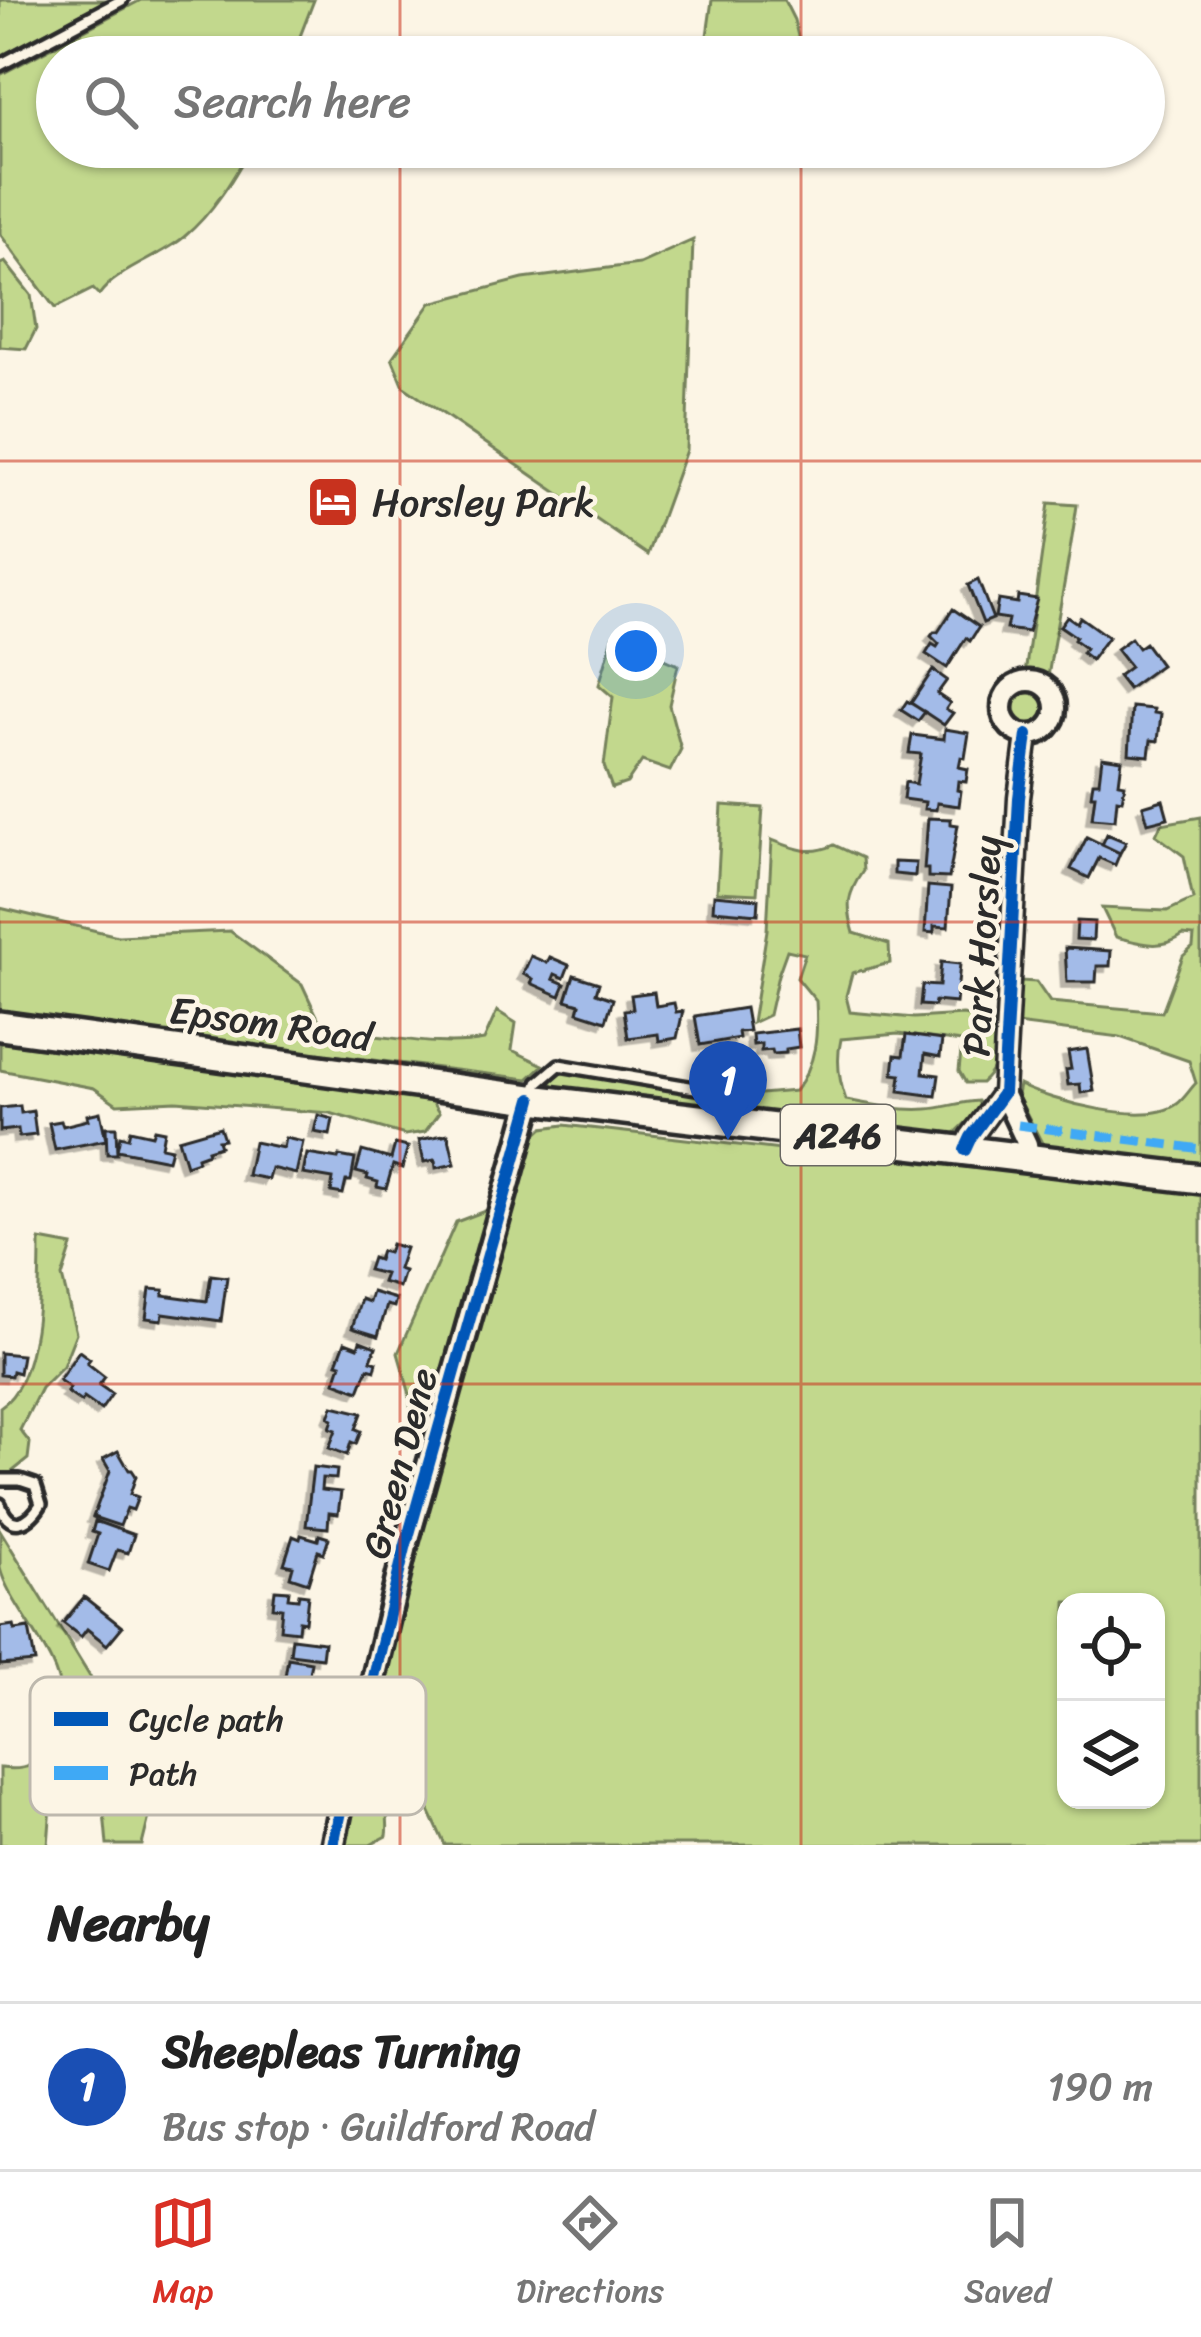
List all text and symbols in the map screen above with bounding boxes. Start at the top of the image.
search box [36,36,1165,168]
text: Search here [174,62,411,142]
icon: search [78,69,144,135]
place label: Horsley Park [372,468,595,537]
hotel icon: Horsley Park [305,474,361,530]
your location [606,621,666,681]
street label: Park Horsley [941,834,1022,1058]
street label: Epsom Road [165,975,379,1072]
pin: 1 [689,1041,767,1140]
road number: A246 [781,1105,895,1165]
street label: Green Dene [341,1360,458,1566]
map controls [1057,1593,1165,1809]
button: locate [1057,1593,1165,1701]
legend [30,1677,426,1815]
text: Cycle path [129,1691,284,1749]
button: layers [1057,1701,1165,1809]
text: Path [129,1745,197,1803]
text: Nearby [48,1878,209,1968]
text: Sheepleas Turning [162,2012,521,2092]
text: 1 [79,2052,95,2121]
text: 190 m [1048,2052,1153,2121]
text: Bus stop · Guildford Road [162,2092,595,2161]
tab: Map [150,2190,216,2320]
tab: Directions [516,2190,664,2320]
tab: Saved [964,2190,1051,2320]

